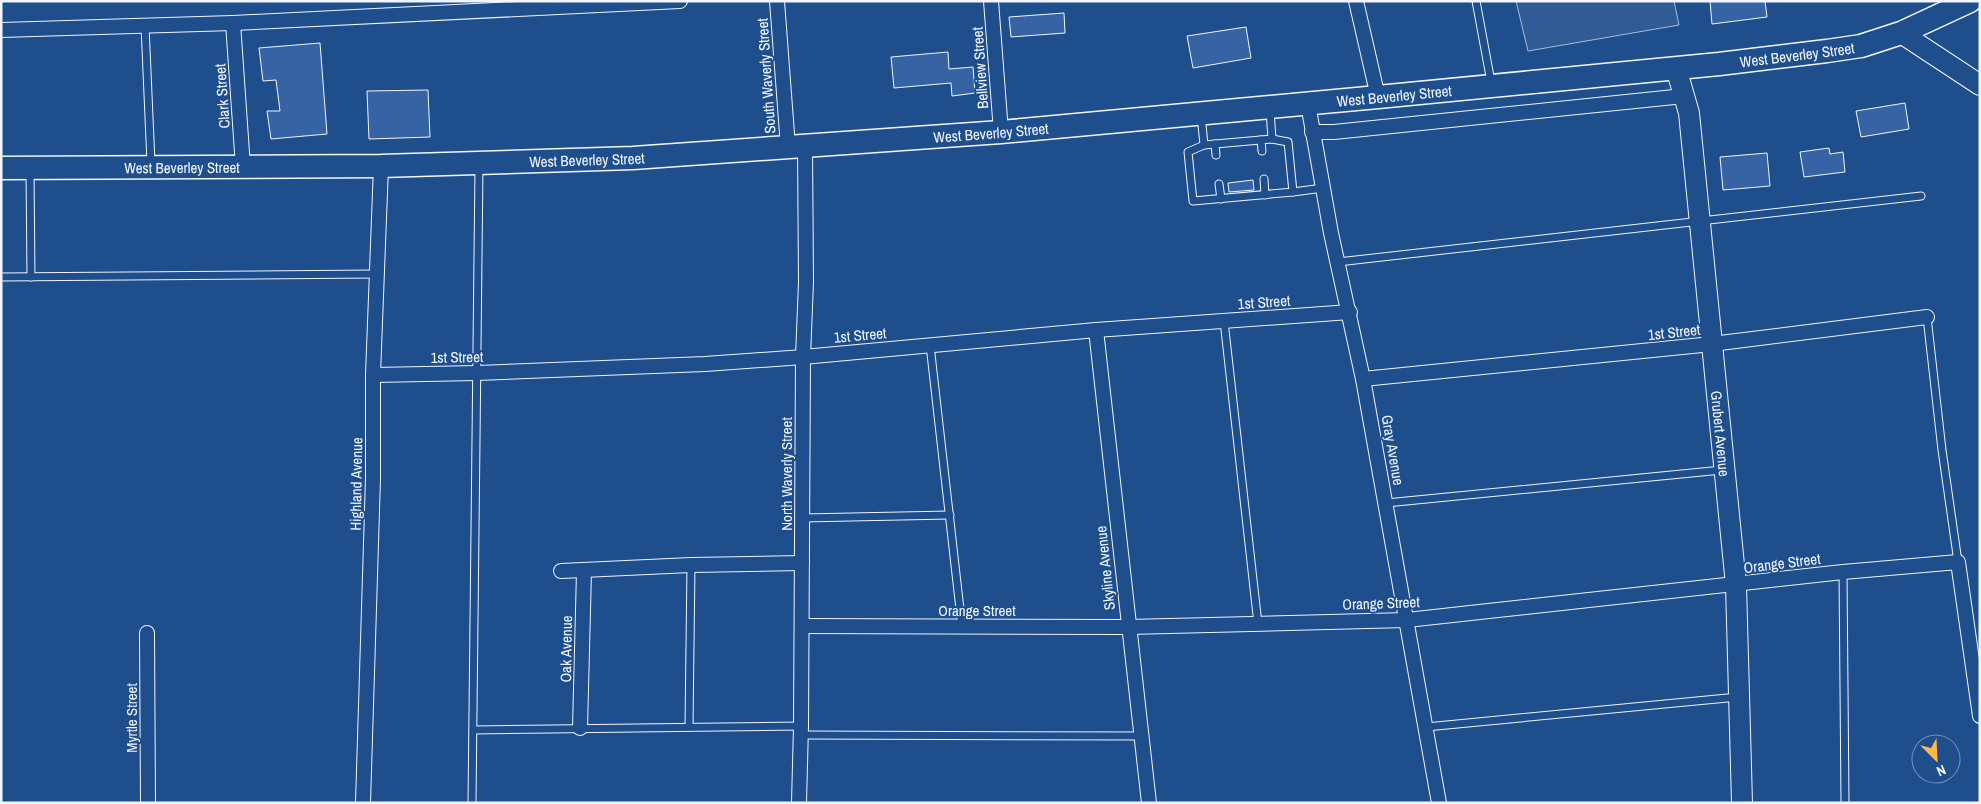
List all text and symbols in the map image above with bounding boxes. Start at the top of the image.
street label: South Waverly Street [751,17,781,134]
street label: Bellview Street [967,26,993,110]
street label: West Beverley Street [1739,37,1856,72]
street label: Clark Street [209,62,235,129]
street label: West Beverley Street [1336,79,1453,111]
street label: West Beverley Street [933,117,1050,147]
street label: West Beverley Street [529,147,646,172]
street label: West Beverley Street [124,156,240,178]
street label: 1st Street [1237,290,1292,314]
street label: 1st Street [1647,319,1702,345]
street label: 1st Street [833,322,888,348]
street label: 1st Street [430,346,484,368]
street label: Grubert Avenue [1706,390,1736,478]
street label: Gray Avenue [1377,413,1410,487]
street label: North Waverly Street [776,417,797,531]
street label: Highland Avenue [345,437,367,531]
street label: Skyline Avenue [1090,525,1120,611]
street label: Orange Street [1742,548,1822,578]
street label: Orange Street [1342,591,1421,615]
street label: Orange Street [938,600,1016,621]
street label: Oak Avenue [555,615,577,683]
street label: Myrtle Street [121,683,142,753]
north arrow [1911,734,1961,784]
text: N [1934,761,1949,781]

